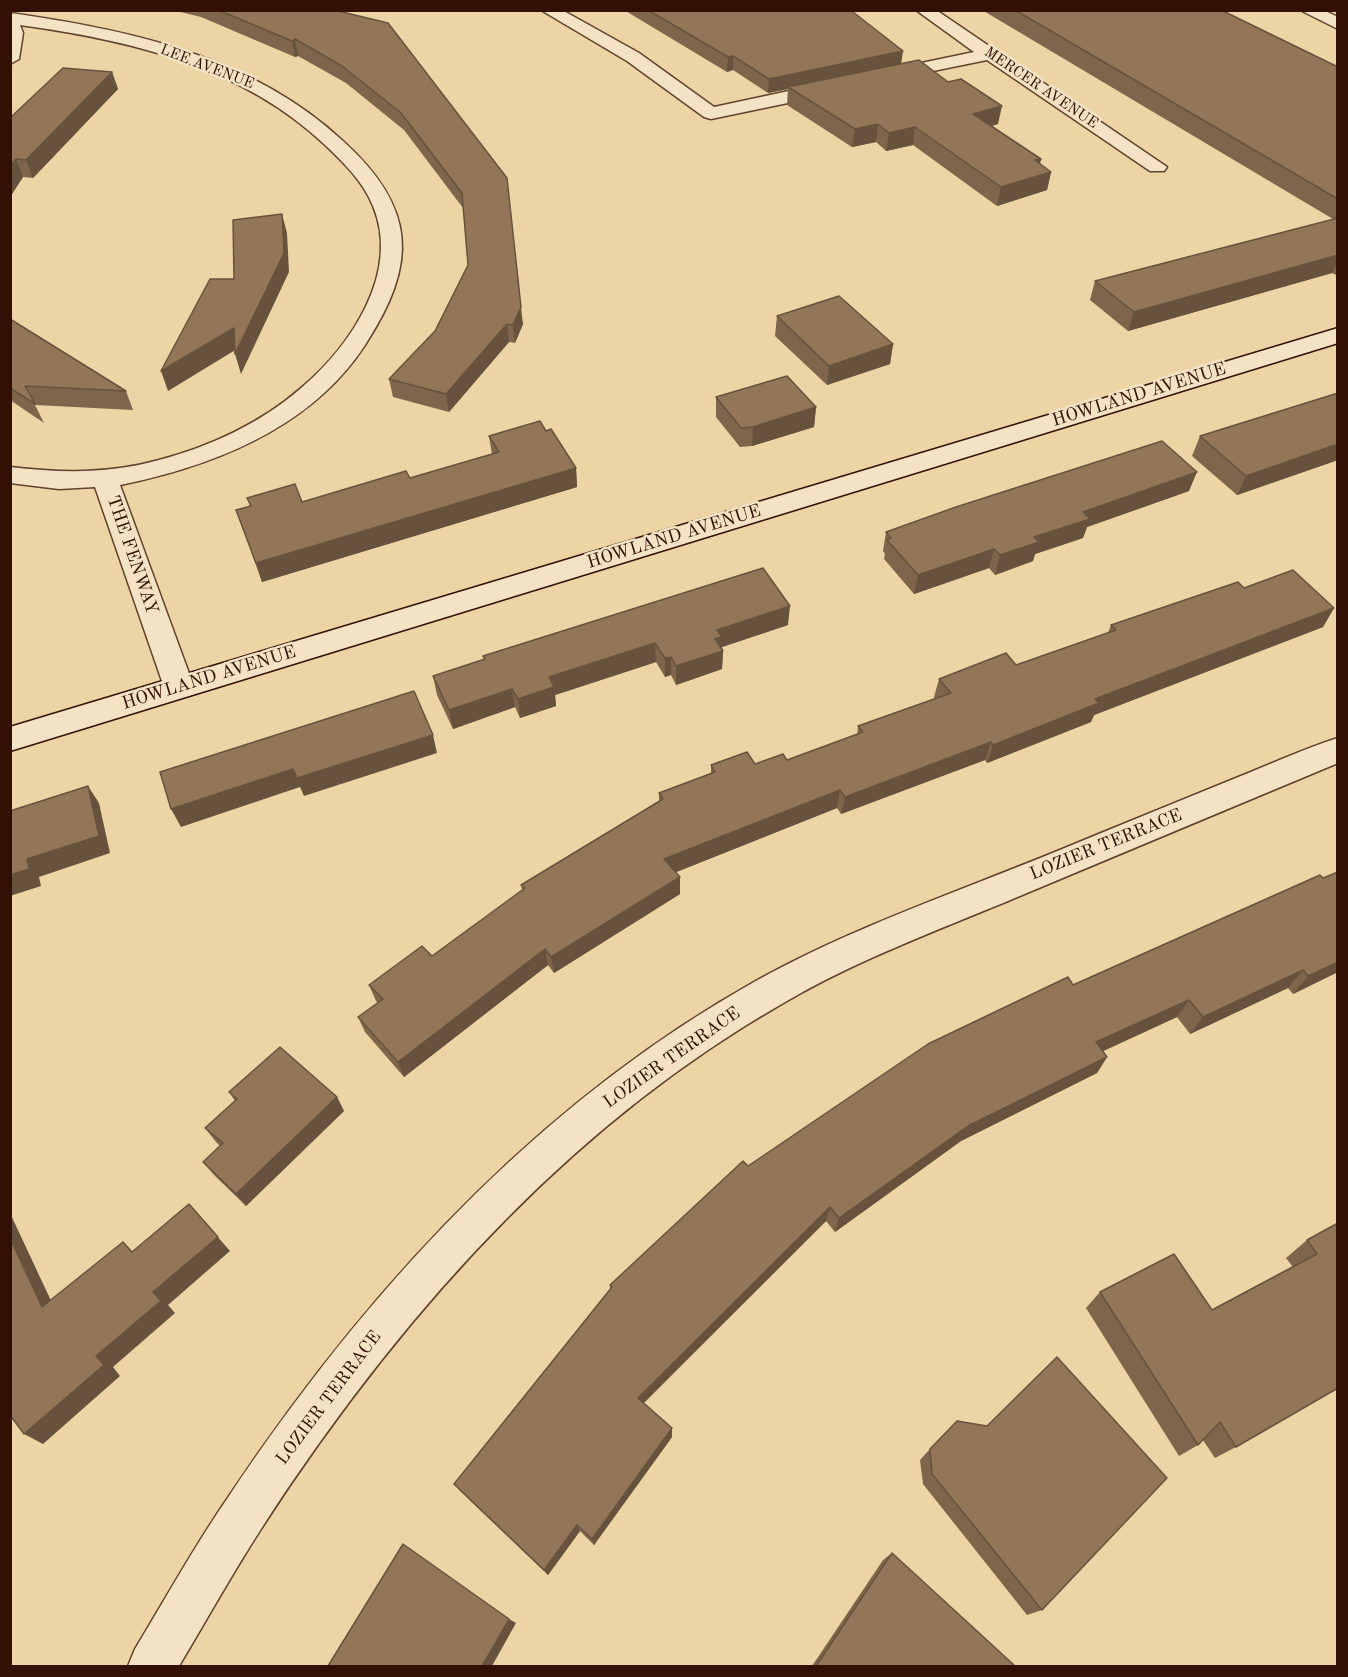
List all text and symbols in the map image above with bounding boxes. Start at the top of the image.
street label: LEE AVENUE [157,41,257,93]
street label: MERCER AVENUE [981,43,1101,133]
street label: HOWLAND AVENUE [1049,358,1229,432]
street label: THE FENWAY [102,493,162,617]
street label: HOWLAND AVENUE [584,500,764,574]
street label: HOWLAND AVENUE [119,641,299,715]
street label: LOZIER TERRACE [1027,805,1185,885]
street label: LOZIER TERRACE [599,1003,745,1113]
street label: LOZIER TERRACE [272,1327,386,1469]

